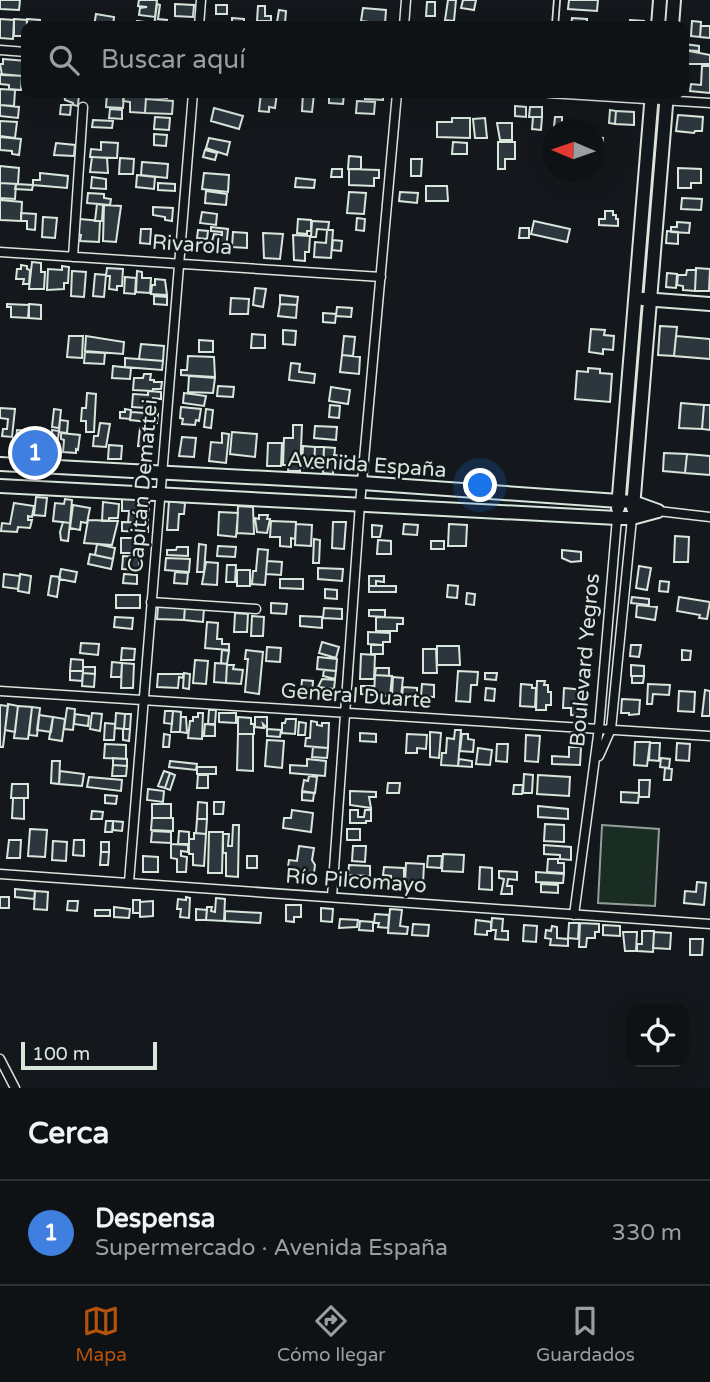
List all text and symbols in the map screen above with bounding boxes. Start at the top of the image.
search box [21,21,689,98]
icon: search [45,41,83,79]
text: Buscar aquí [101,44,246,75]
north arrow [542,119,605,182]
street label: Rivarola [151,230,233,260]
street label: Capitán Demattei [123,398,163,574]
pin: 1 [12,427,58,479]
street label: Avenida España [287,447,447,483]
your location [463,468,497,502]
street label: Boulevard Yegros [565,572,605,748]
street label: General Duarte [280,678,432,714]
street label: Río Pilcomayo [285,864,427,898]
map controls [626,1004,689,1067]
button: locate [626,1004,689,1067]
scale bar [21,1039,158,1071]
text: 100 m [32,1043,90,1065]
text: Cerca [28,1115,109,1152]
text: Despensa [95,1203,215,1234]
text: 1 [44,1219,58,1247]
text: 330 m [612,1219,682,1247]
text: Supermercado · Avenida España [95,1234,448,1262]
tab: Mapa [75,1302,127,1366]
tab: Cómo llegar [277,1302,386,1366]
tab: Guardados [536,1302,635,1366]

